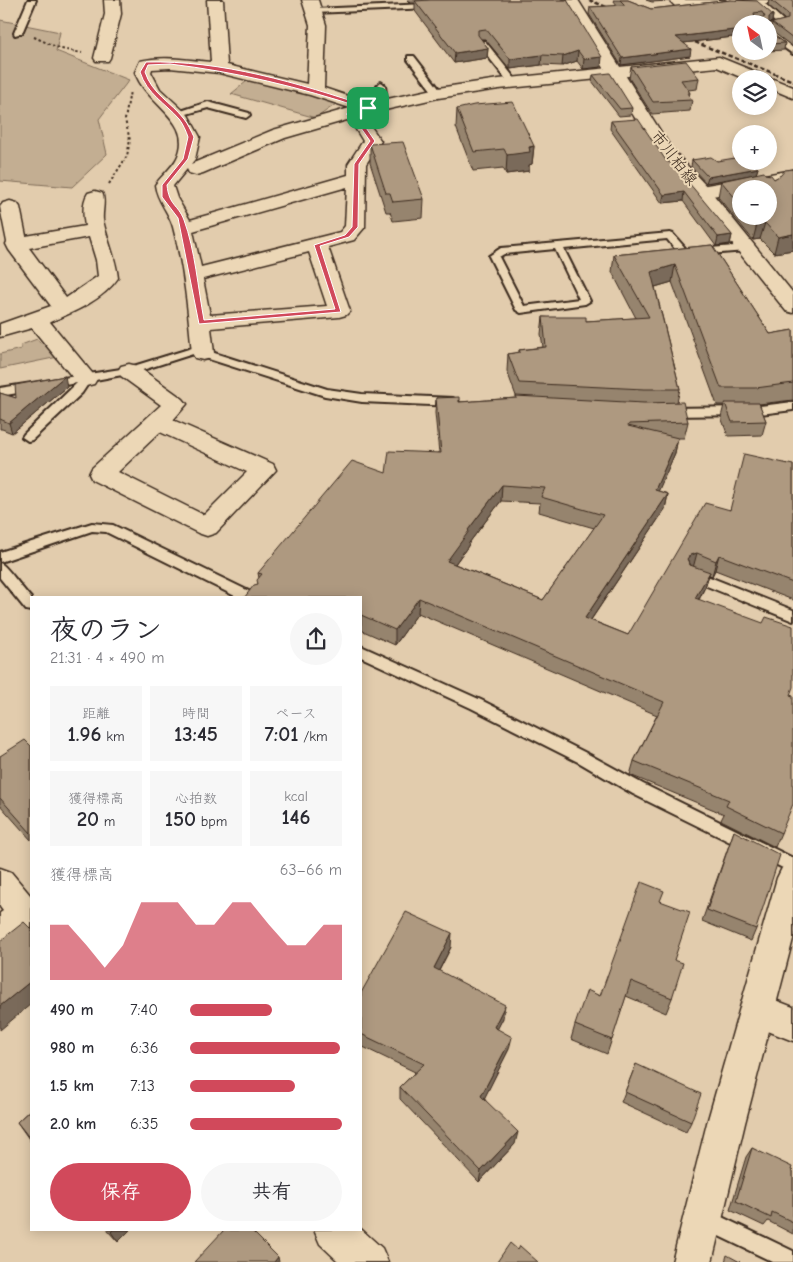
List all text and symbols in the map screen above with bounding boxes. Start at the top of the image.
north arrow [732,15,778,60]
map controls [732,15,777,225]
button: layers [732,70,777,115]
pin [347,87,389,129]
icon: arrive [354,94,382,122]
button: + [732,125,777,170]
street label: 市川柏線 [647,127,701,189]
button: − [732,180,777,225]
button: share [290,613,342,665]
text: 夜のラン [50,614,162,646]
text: 21:31 · 4 × 490 m [50,649,165,667]
text: 距離 [82,705,110,722]
text: 時間 [182,705,210,722]
text: ペース [275,705,317,722]
text: 1.96 [67,722,102,746]
text: 13:45 [174,722,218,746]
text: 7:01 [264,722,298,746]
text: km [102,728,125,745]
text: /km [298,728,328,745]
text: kcal [284,788,308,805]
text: 獲得標高 [68,790,124,807]
text: 心拍数 [175,790,217,807]
text: 146 [282,805,310,829]
text: 20 [77,807,99,831]
text: 150 [165,807,196,831]
text: m [99,813,115,830]
text: bpm [196,813,227,830]
text: 63–66 m [280,861,342,879]
text: 獲得標高 [50,866,114,884]
text: 490 m [50,1001,93,1019]
text: 7:40 [130,1001,158,1019]
text: 980 m [50,1039,94,1057]
text: 6:36 [130,1039,158,1057]
text: 1.5 km [50,1077,94,1095]
text: 7:13 [130,1077,155,1095]
text: 2.0 km [50,1115,96,1133]
text: 6:35 [130,1115,158,1133]
button: 保存 [50,1163,191,1221]
button: 共有 [201,1163,342,1221]

